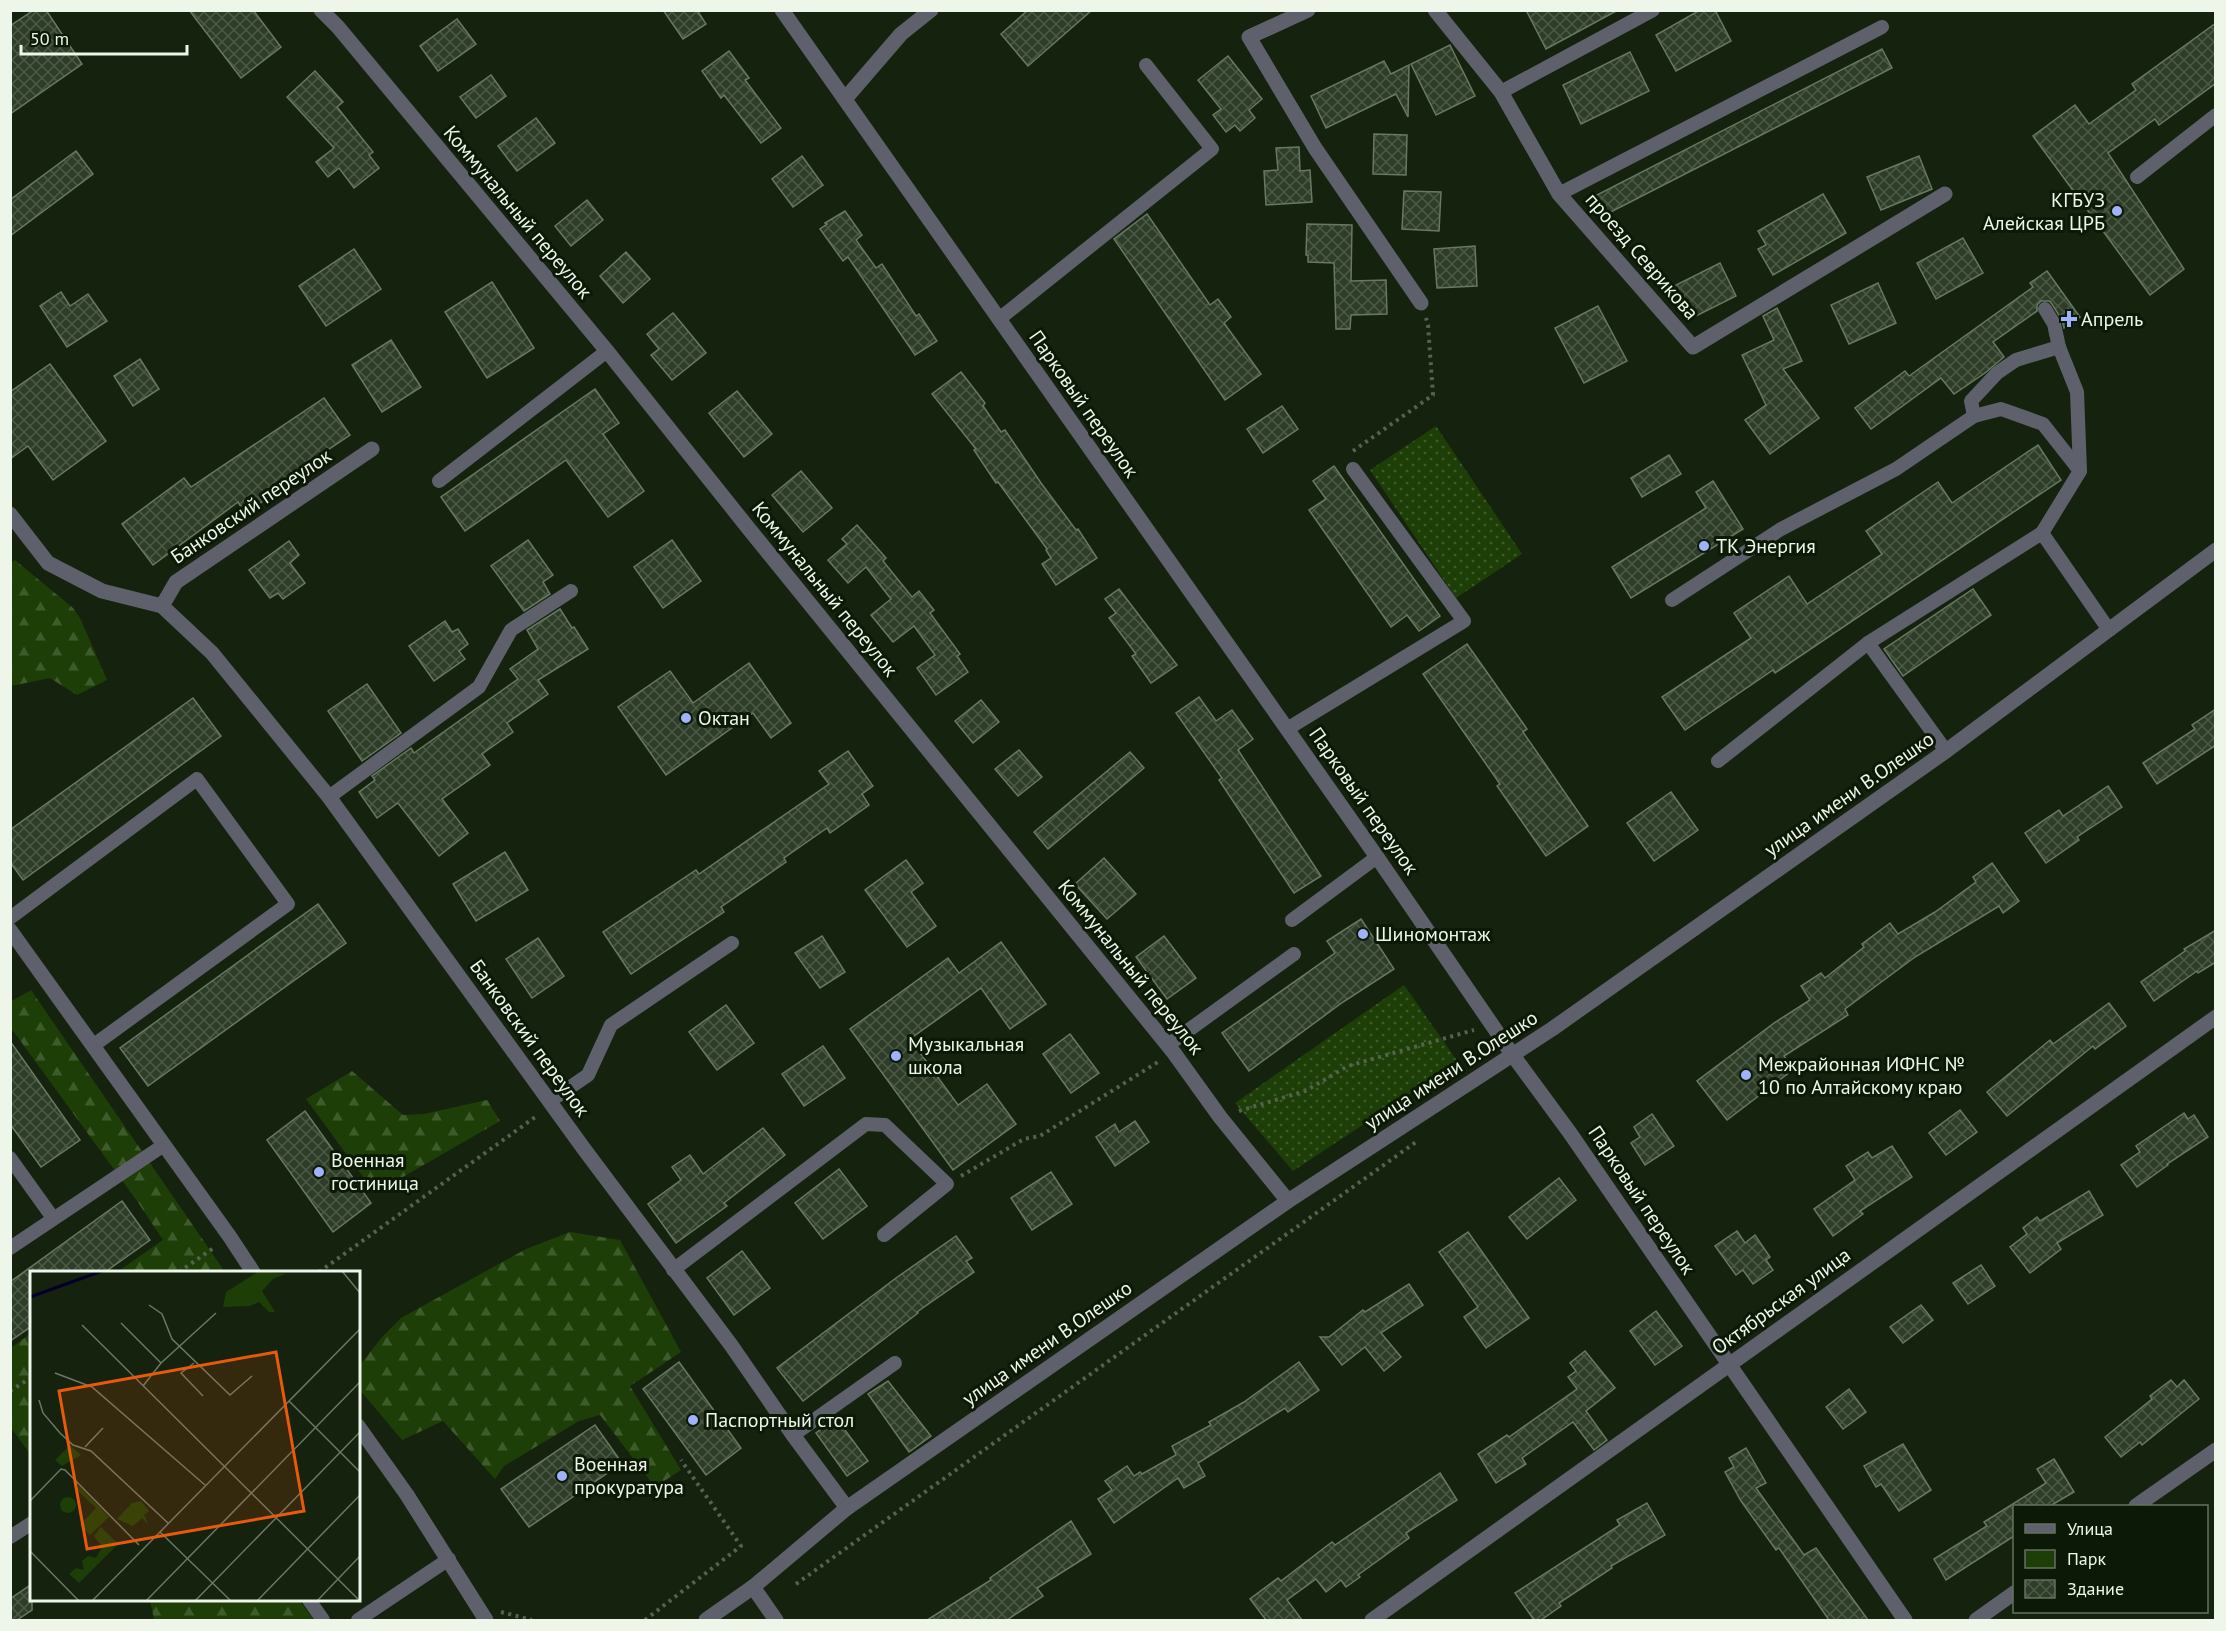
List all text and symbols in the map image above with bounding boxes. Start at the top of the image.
scale bar [21,18,188,56]
text: 50 m [30,27,69,50]
street label: Коммунальный переулок [438,120,598,304]
street label: проезд Севрикова [1580,187,1704,325]
place label: КГБУЗ Алейская ЦРБ [1983,187,2105,236]
marker: КГБУЗ Алейская ЦРБ [2110,204,2124,218]
place label: Апрель [2081,306,2143,332]
marker: Апрель [2062,312,2076,326]
street label: Парковый переулок [1023,325,1145,483]
street label: Банковский переулок [166,442,337,569]
street label: Коммунальный переулок [746,496,904,682]
place label: ТК Энергия [1716,533,1816,559]
marker: ТК Энергия [1697,539,1711,553]
place label: Октан [698,705,750,731]
marker: Октан [679,711,693,725]
street label: Парковый переулок [1303,722,1425,880]
street label: улица имени В.Олешко [1759,726,1939,862]
street label: Коммунальный переулок [1052,874,1210,1060]
place label: Шиномонтаж [1375,921,1491,947]
marker: Шиномонтаж [1356,927,1370,941]
street label: Банковский переулок [464,954,596,1122]
street label: улица имени В.Олешко [1360,1004,1542,1136]
place label: Музыкальная школа [908,1031,1024,1080]
marker: Музыкальная школа [889,1049,903,1063]
place label: Межрайонная ИФНС № 10 по Алтайскому краю [1758,1051,1965,1100]
marker: Межрайонная ИФНС № 10 по Алтайскому краю [1739,1068,1753,1082]
street label: Парковый переулок [1582,1120,1702,1280]
place label: Военная гостиница [331,1147,419,1196]
marker: Военная гостиница [312,1165,326,1179]
street label: Октябрьская улица [1706,1242,1856,1360]
inset map [30,1271,360,1601]
street label: улица имени В.Олешко [957,1275,1137,1411]
place label: Паспортный стол [705,1407,854,1433]
marker: Паспортный стол [686,1413,700,1427]
place label: Военная прокуратура [574,1451,684,1500]
marker: Военная прокуратура [555,1469,569,1483]
legend [2013,1505,2208,1613]
text: Улица [2067,1517,2113,1540]
text: Парк [2067,1547,2107,1570]
text: Здание [2067,1577,2124,1600]

